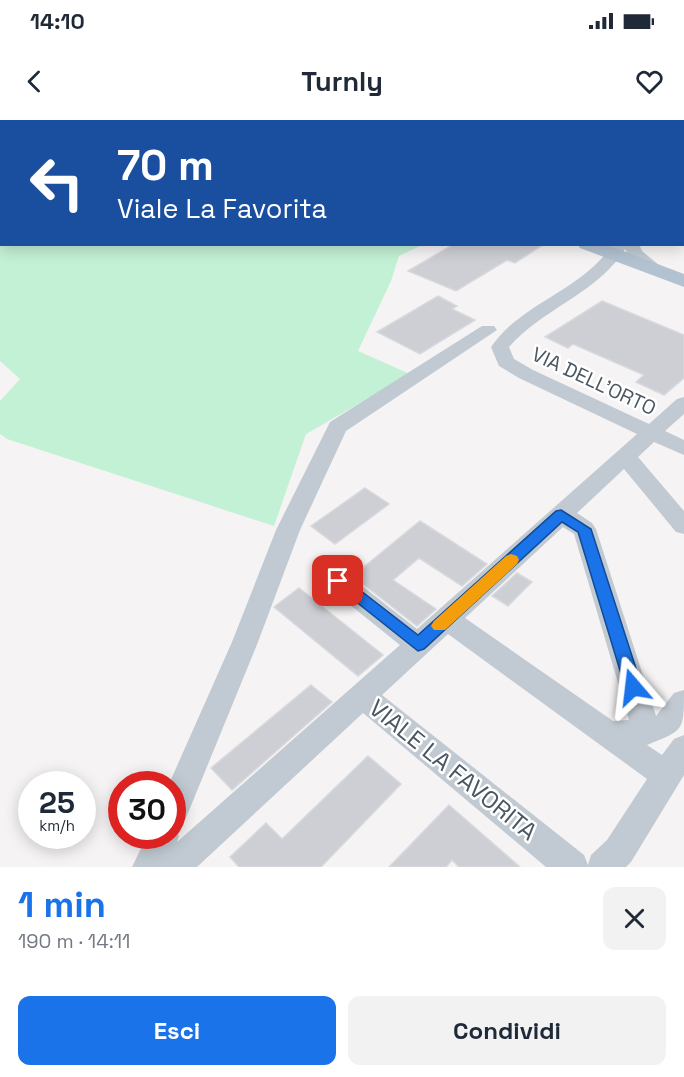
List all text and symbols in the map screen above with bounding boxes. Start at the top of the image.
text: 14:10 [30,7,85,35]
text: Turnly [301,64,383,99]
icon: back [18,65,51,98]
icon: heart [633,65,666,98]
text: 70 m [117,139,214,192]
icon: left [18,144,96,222]
text: Viale La Favorita [117,191,327,226]
street label: VIA DELL'ORTO [528,341,660,421]
pin [312,555,363,606]
icon: arrive [321,564,354,597]
position arrow [601,655,665,719]
street label: VIALE LA FAVORITA [363,692,544,847]
speed limit sign: 30 [108,771,186,849]
text: 25 [39,783,75,822]
text: km/h [39,816,75,835]
text: 1 min [18,882,106,928]
button: close [603,887,666,950]
text: 190 m · 14:11 [18,928,130,954]
button: Esci [18,996,336,1065]
button: Condividi [348,996,666,1065]

